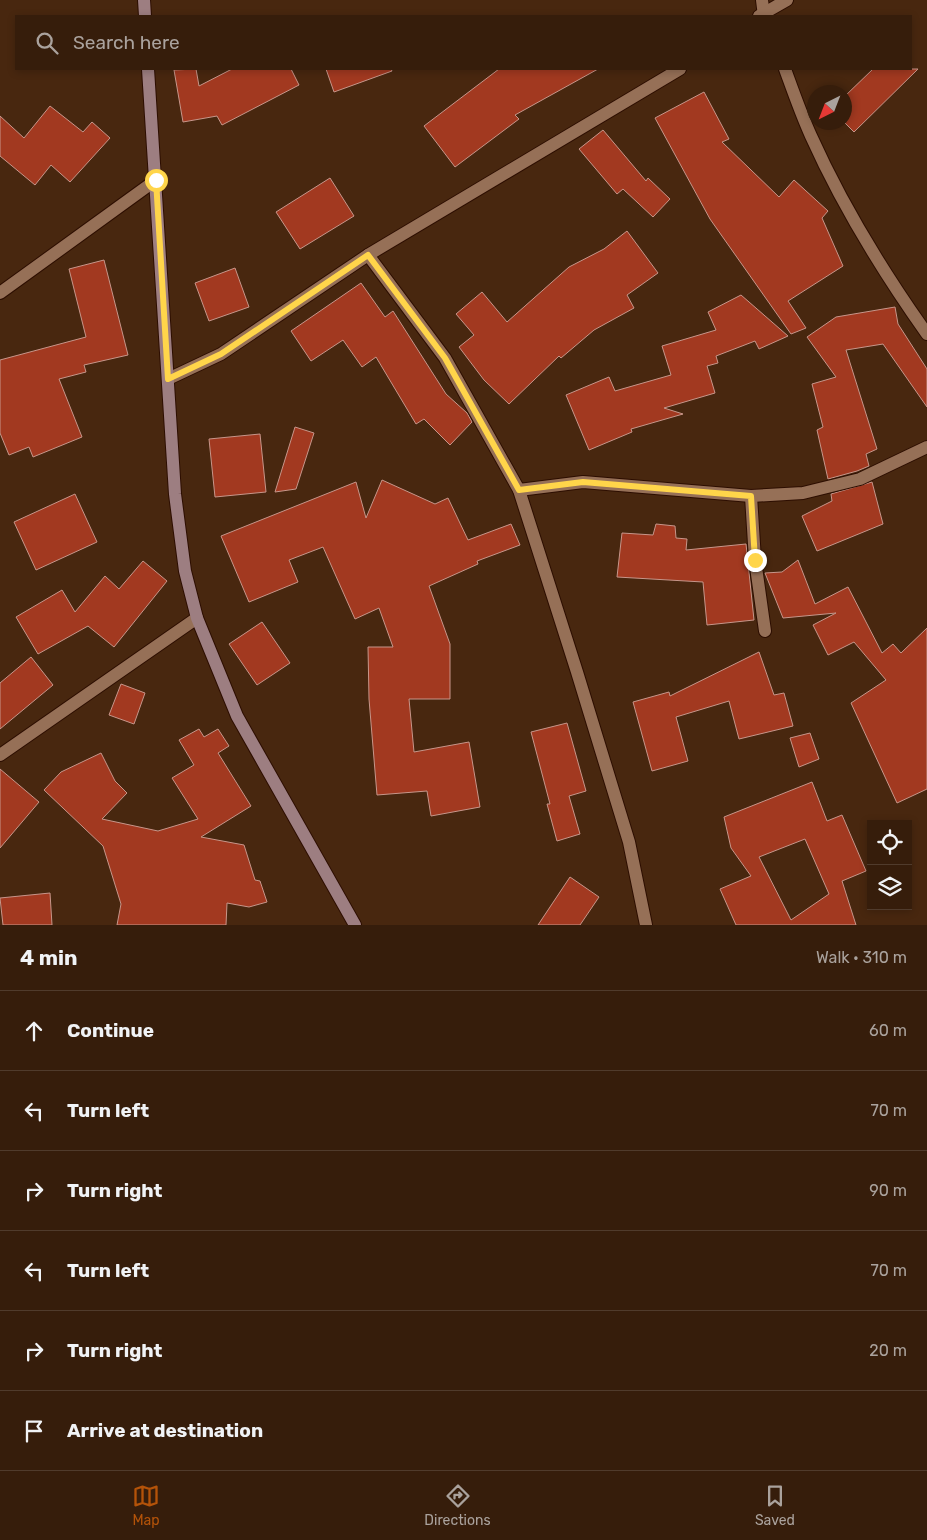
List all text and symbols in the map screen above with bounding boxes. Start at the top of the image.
search box [15,15,912,70]
icon: search [33,29,61,57]
text: Search here [73,31,180,54]
north arrow [807,85,852,130]
route start [145,169,168,192]
route end [744,549,767,572]
map controls [867,820,912,910]
button: locate [867,820,912,865]
button: layers [867,865,912,910]
text: 4 min [20,945,78,970]
text: Walk · 310 m [816,948,907,967]
icon: ahead [20,1017,48,1045]
text: Continue [67,1019,154,1042]
text: 60 m [869,1021,907,1040]
icon: left [20,1097,48,1125]
text: Turn left [67,1099,149,1122]
text: 70 m [870,1101,907,1120]
icon: right [20,1177,48,1205]
text: Turn right [67,1179,162,1202]
text: 90 m [869,1181,907,1200]
icon: left [20,1257,48,1285]
text: Turn left [67,1259,149,1282]
text: 70 m [870,1261,907,1280]
icon: right [20,1337,48,1365]
text: Turn right [67,1339,162,1362]
text: 20 m [869,1341,907,1360]
icon: arrive [20,1417,48,1445]
text: Arrive at destination [67,1419,263,1442]
tab: Map [132,1482,160,1529]
tab: Directions [424,1482,491,1529]
tab: Saved [755,1482,795,1529]

